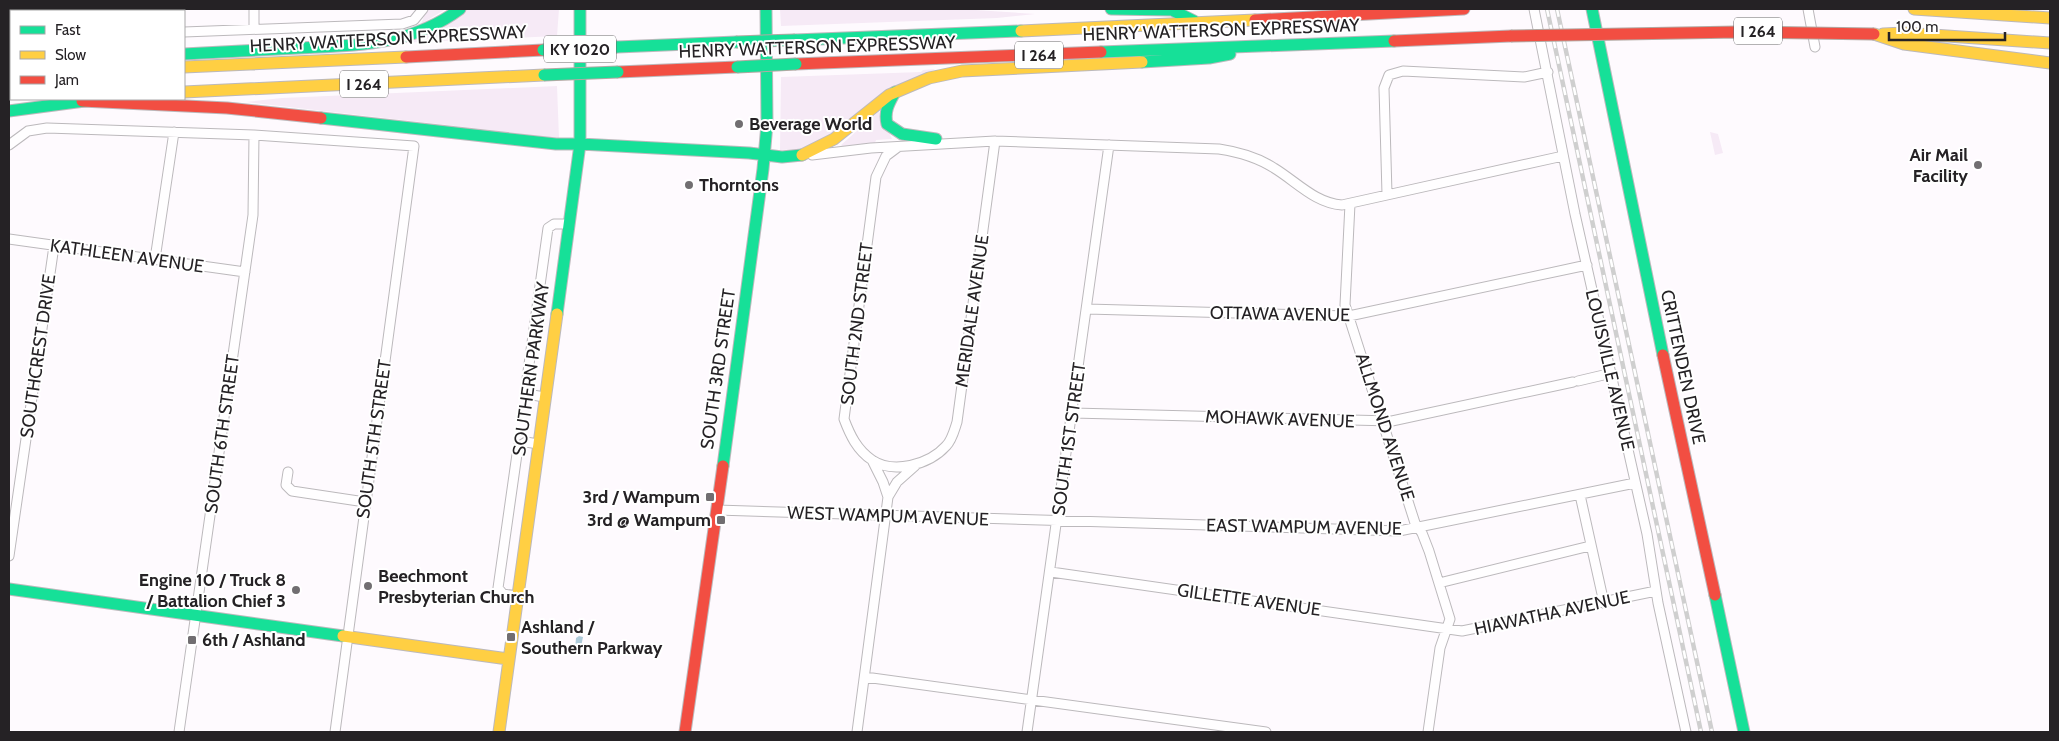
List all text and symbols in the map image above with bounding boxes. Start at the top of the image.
legend [10,10,185,100]
scale bar [1889,10,2005,42]
street label: HENRY WATTERSON EXPRESSWAY [1082,14,1361,46]
road number: I 264 [1734,18,1782,44]
text: 100 m [1896,18,1938,36]
text: Fast [55,21,80,39]
street label: HENRY WATTERSON EXPRESSWAY [249,21,528,57]
street label: HENRY WATTERSON EXPRESSWAY [678,31,957,63]
road number: KY 1020 [544,36,616,62]
road number: I 264 [1015,42,1063,68]
text: Slow [55,46,86,64]
road number: I 264 [340,70,388,98]
text: Jam [54,71,79,89]
place label: Beverage World [749,113,872,135]
marker: Beverage World [733,118,745,130]
place label: Air Mail Facility [1910,144,1968,187]
marker: Air Mail Facility [1972,159,1984,171]
place label: Thorntons [699,174,779,196]
marker: Thorntons [683,179,695,191]
street label: MERIDALE AVENUE [950,233,994,389]
street label: KATHLEEN AVENUE [49,234,205,278]
street label: SOUTH 2ND STREET [836,241,878,406]
street label: SOUTHCREST DRIVE [16,273,60,439]
street label: SOUTHERN PARKWAY [508,280,554,457]
street label: SOUTH 3RD STREET [696,287,740,451]
street label: LOUISVILLE AVENUE [1581,287,1639,453]
street label: CRITTENDEN DRIVE [1656,288,1710,446]
street label: OTTAWA AVENUE [1210,302,1350,326]
street label: ALLMOND AVENUE [1351,350,1419,504]
street label: SOUTH 6TH STREET [200,353,244,515]
street label: SOUTH 5TH STREET [352,358,396,520]
street label: SOUTH 1ST STREET [1047,361,1091,517]
street label: MOHAWK AVENUE [1205,405,1355,433]
place label: 3rd / Wampum [583,486,700,508]
marker: 3rd / Wampum [704,491,716,503]
street label: WEST WAMPUM AVENUE [787,501,989,531]
place label: 3rd @ Wampum [587,509,711,531]
marker: 3rd @ Wampum [715,514,727,526]
street label: EAST WAMPUM AVENUE [1206,514,1402,540]
place label: Beechmont Presbyterian Church [378,565,534,608]
place label: Engine 10 / Truck 8 / Battalion Chief 3 [139,569,286,612]
street label: GILLETTE AVENUE [1176,579,1322,621]
marker: Beechmont Presbyterian Church [362,580,374,592]
marker: Engine 10 / Truck 8 / Battalion Chief 3 [290,584,302,596]
street label: HIAWATHA AVENUE [1472,586,1632,640]
place label: Ashland / Southern Parkway [521,616,663,659]
place label: 6th / Ashland [202,629,305,651]
marker: Ashland / Southern Parkway [505,631,517,643]
marker: 6th / Ashland [186,634,198,646]

